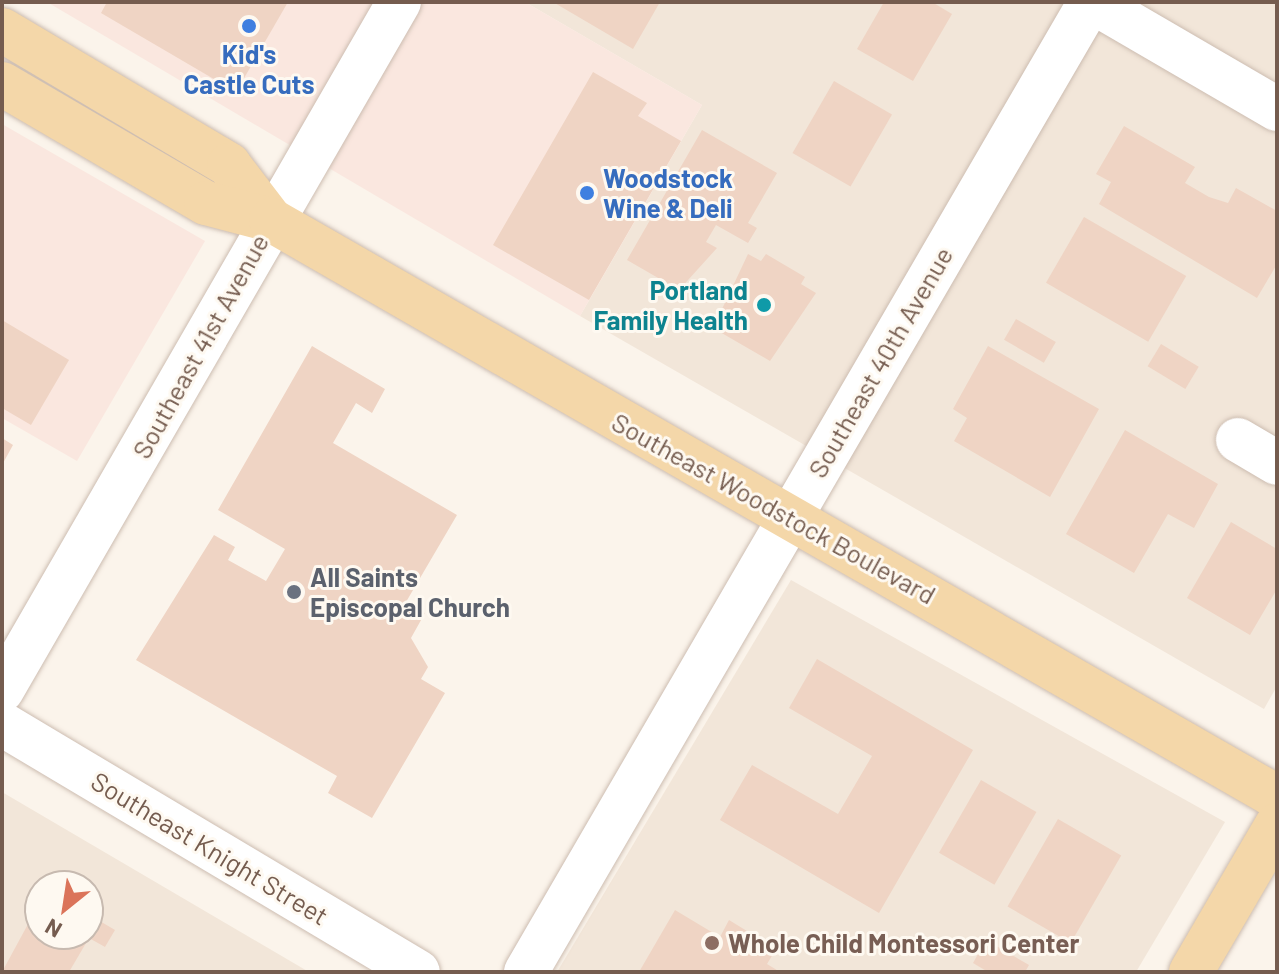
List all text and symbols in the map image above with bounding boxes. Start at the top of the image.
marker: Kid's Castle Cuts [240,17,258,35]
place label: Kid's Castle Cuts [183,38,315,100]
place label: Woodstock Wine & Deli [603,162,733,224]
marker: Woodstock Wine & Deli [578,184,596,202]
street label: Southeast 41st Avenue [125,228,275,464]
street label: Southeast 40th Avenue [801,241,959,483]
place label: Portland Family Health [593,274,748,336]
marker: Portland Family Health [755,296,773,314]
street label: Southeast Woodstock Boulevard [607,406,941,610]
place label: All Saints Episcopal Church [310,561,510,622]
marker: All Saints Episcopal Church [285,583,303,601]
street label: Southeast Knight Street [86,765,334,931]
north arrow [24,870,104,950]
text: N [40,914,66,944]
place label: Whole Child Montessori Center [728,927,1079,959]
marker: Whole Child Montessori Center [703,934,721,952]

